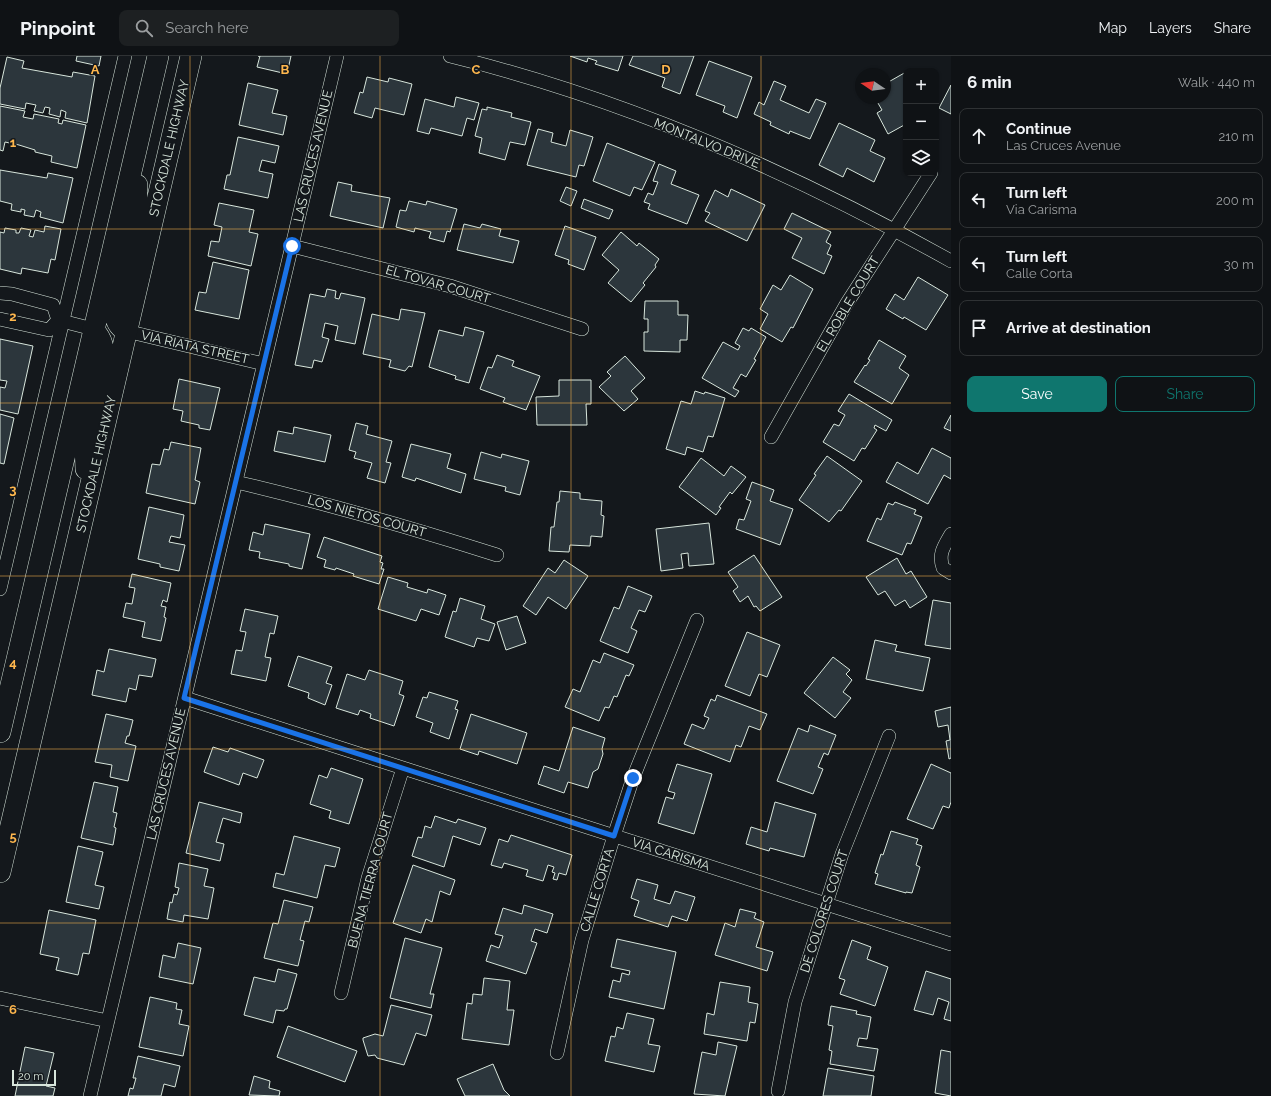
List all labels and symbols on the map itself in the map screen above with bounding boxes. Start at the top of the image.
text: A [91,62,100,77]
text: B [281,62,290,77]
text: C [472,62,481,77]
text: D [661,62,671,77]
north arrow [855,68,891,104]
street label: STOCKDALE HIGHWAY [146,78,192,218]
street label: LAS CRUCES AVENUE [291,89,335,223]
street label: MONTALVO DRIVE [652,115,762,171]
text: 1 [10,135,17,150]
route start [283,237,301,255]
street label: EL ROBLE COURT [814,253,883,355]
street label: EL TOVAR COURT [384,262,492,306]
text: 2 [9,309,17,324]
street label: VIA RIATA STREET [140,327,250,367]
street label: STOCKDALE HIGHWAY [73,394,119,534]
text: 3 [9,482,17,497]
street label: LOS NIETOS COURT [306,492,428,540]
text: 4 [9,655,17,670]
street label: LAS CRUCES AVENUE [144,707,188,841]
route end [624,769,642,787]
street label: BUENA TIERRA COURT [345,810,395,950]
text: 5 [9,829,17,844]
street label: VIA CARISMA [630,834,712,874]
street label: CALLE CORTA [577,846,617,934]
street label: DE COLORES COURT [797,848,851,974]
text: 6 [9,1002,17,1017]
scale bar [12,1068,56,1087]

